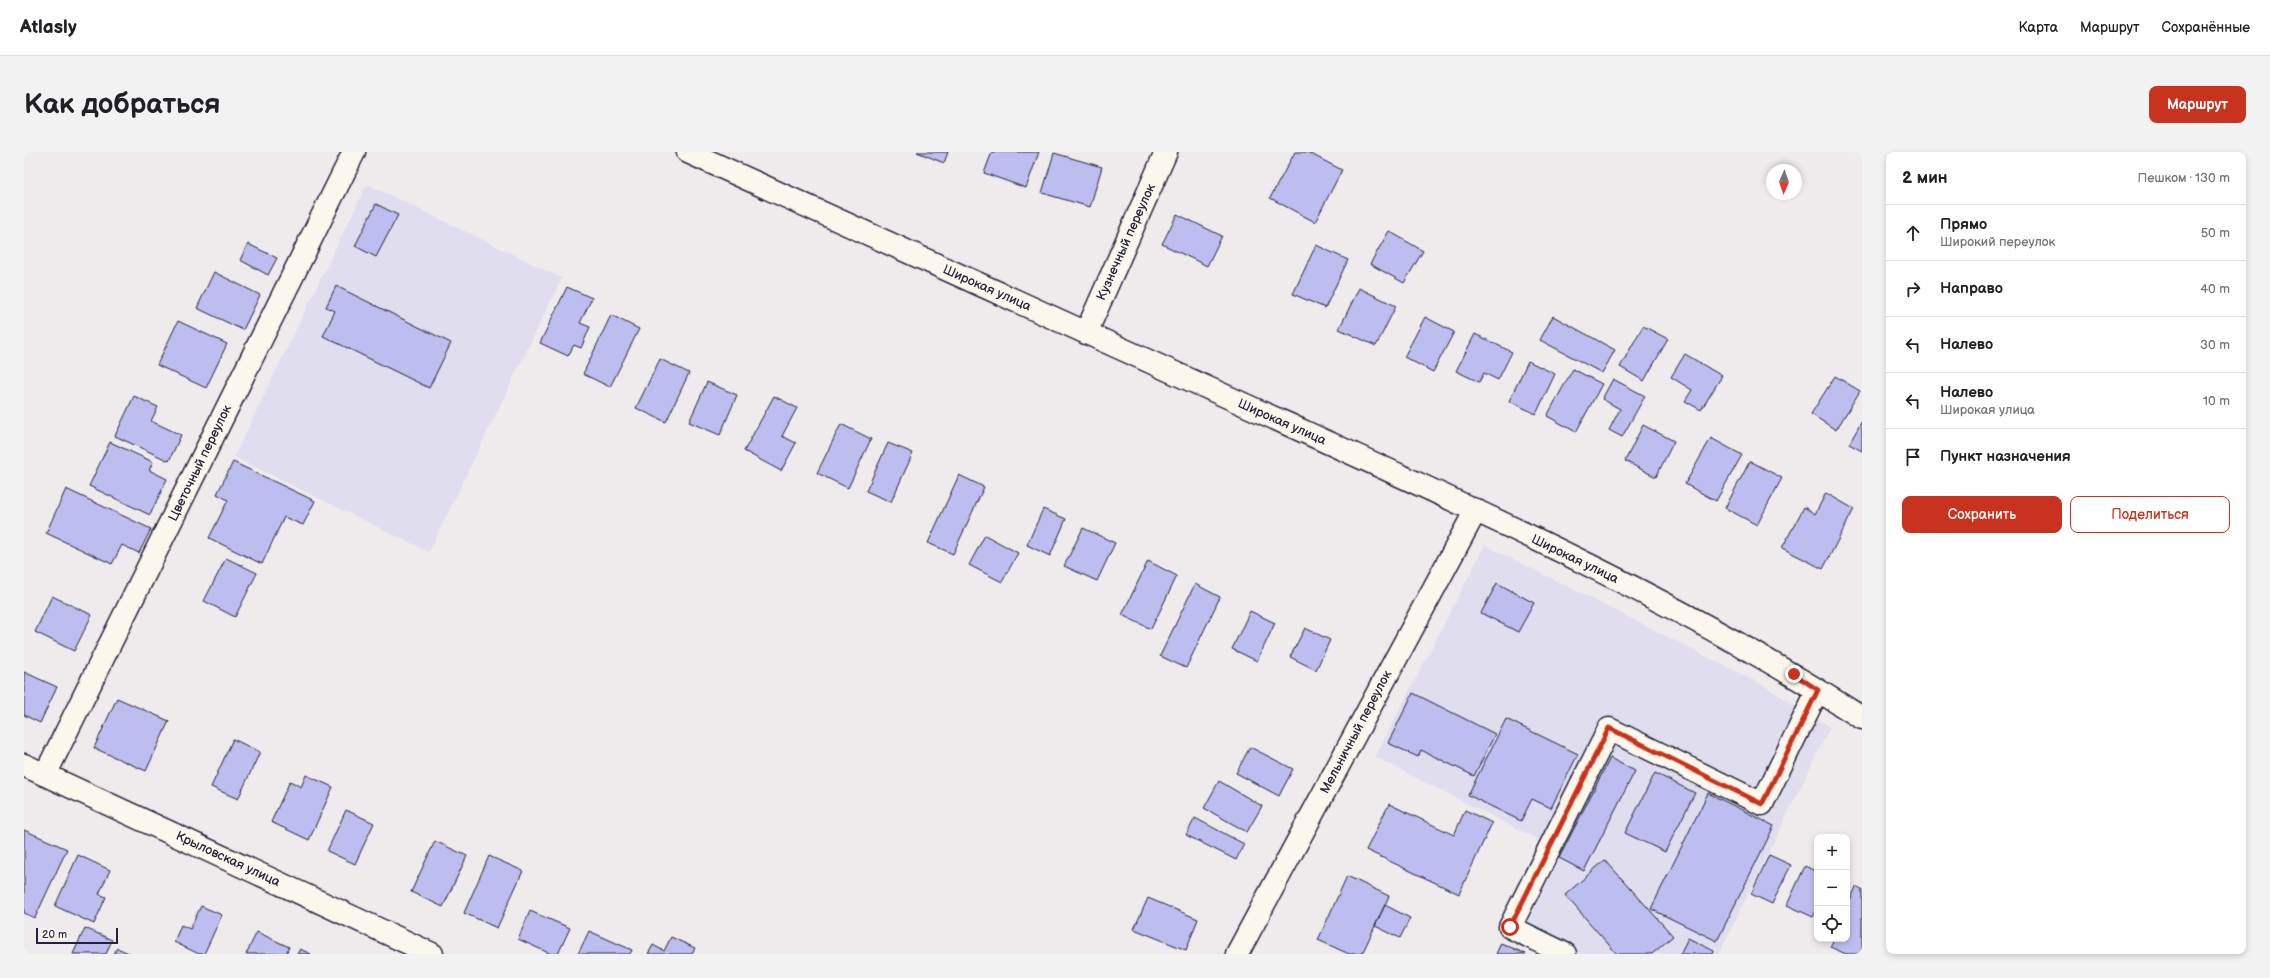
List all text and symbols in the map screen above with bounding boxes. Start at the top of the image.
text: Atlasly [20,16,77,39]
text: Карта [2019,19,2058,36]
text: Маршрут [2080,19,2140,36]
text: Сохранённые [2162,19,2250,36]
button: Маршрут [2149,86,2246,123]
text: Как добраться [24,88,221,121]
north arrow [1766,164,1802,200]
text: 2 мин [1902,168,1948,188]
text: Пешком · 130 m [2138,170,2230,186]
street label: Кузнечный переулок [1093,181,1159,303]
text: Прямо [1940,215,1987,234]
icon: ahead [1902,222,1924,244]
text: 50 m [2201,225,2230,241]
text: Широкий переулок [1940,234,2055,250]
street label: Широкая улица [940,261,1034,315]
icon: right [1902,278,1924,300]
text: Направо [1940,279,2003,298]
text: 40 m [2200,281,2230,297]
icon: left [1902,334,1924,356]
text: Налево [1940,335,1993,354]
text: 30 m [2200,337,2230,353]
text: Налево [1940,383,1993,402]
icon: left [1902,390,1924,412]
text: 10 m [2203,393,2230,409]
street label: Широкая улица [1235,395,1329,449]
street label: Цветочный переулок [165,402,235,524]
text: Широкая улица [1940,402,2035,418]
icon: arrive [1902,446,1924,468]
text: Пункт назначения [1940,447,2071,466]
button: Сохранить [1902,496,2062,533]
button: Поделиться [2070,496,2230,533]
street label: Широкая улица [1529,531,1621,587]
route end [1785,665,1803,683]
street label: Мельничный переулок [1317,668,1395,796]
street label: Крыловская улица [173,828,283,890]
map controls [1814,834,1850,942]
button: + [1814,834,1850,870]
button: − [1814,870,1850,906]
button: locate [1814,906,1850,942]
route start [1501,918,1519,936]
scale bar [36,926,118,945]
text: 20 m [42,928,67,941]

